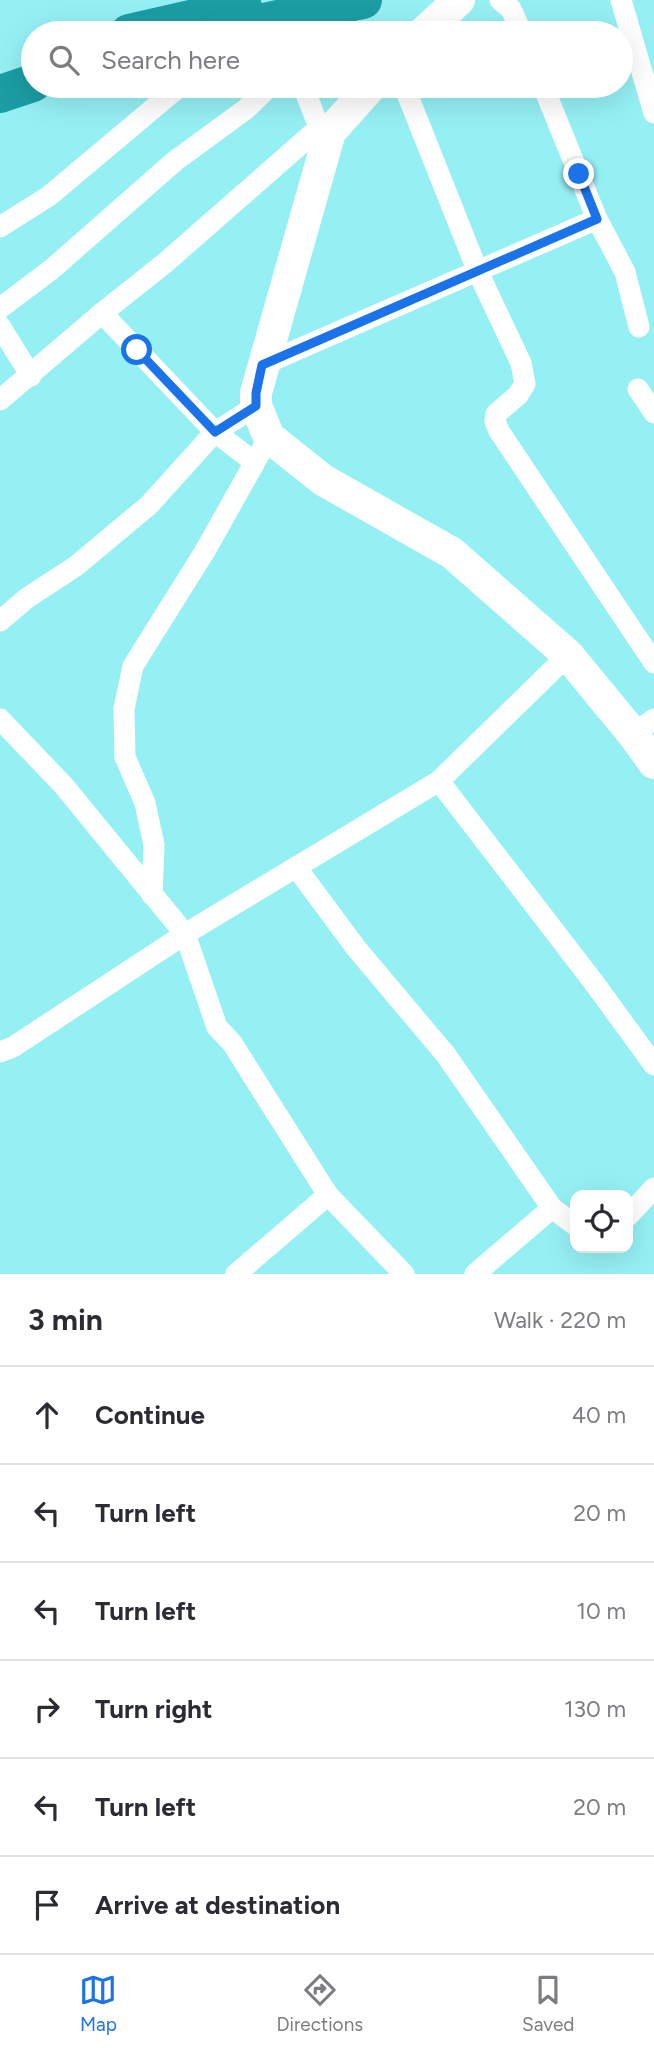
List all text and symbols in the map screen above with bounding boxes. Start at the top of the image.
search box [21,21,633,98]
icon: search [45,41,83,79]
text: Search here [101,44,240,76]
route end [563,158,594,189]
route start [121,334,152,365]
map controls [570,1190,633,1253]
button: locate [570,1190,633,1253]
text: 3 min [28,1301,103,1338]
text: Walk · 220 m [494,1306,626,1334]
icon: ahead [28,1396,66,1434]
text: Continue [95,1399,205,1431]
text: 40 m [572,1401,626,1429]
icon: left [28,1494,66,1532]
text: Turn left [95,1497,196,1529]
text: 20 m [573,1499,626,1527]
icon: left [28,1592,66,1630]
text: Turn left [95,1595,196,1627]
text: 10 m [577,1597,626,1625]
icon: right [28,1690,66,1728]
text: Turn right [95,1693,212,1725]
text: 130 m [564,1695,626,1723]
icon: left [28,1788,66,1826]
text: Turn left [95,1791,196,1823]
text: 20 m [573,1793,626,1821]
icon: arrive [28,1886,66,1924]
text: Arrive at destination [95,1889,340,1921]
tab: Map [79,1971,117,2036]
tab: Directions [276,1971,363,2036]
tab: Saved [522,1971,574,2036]

